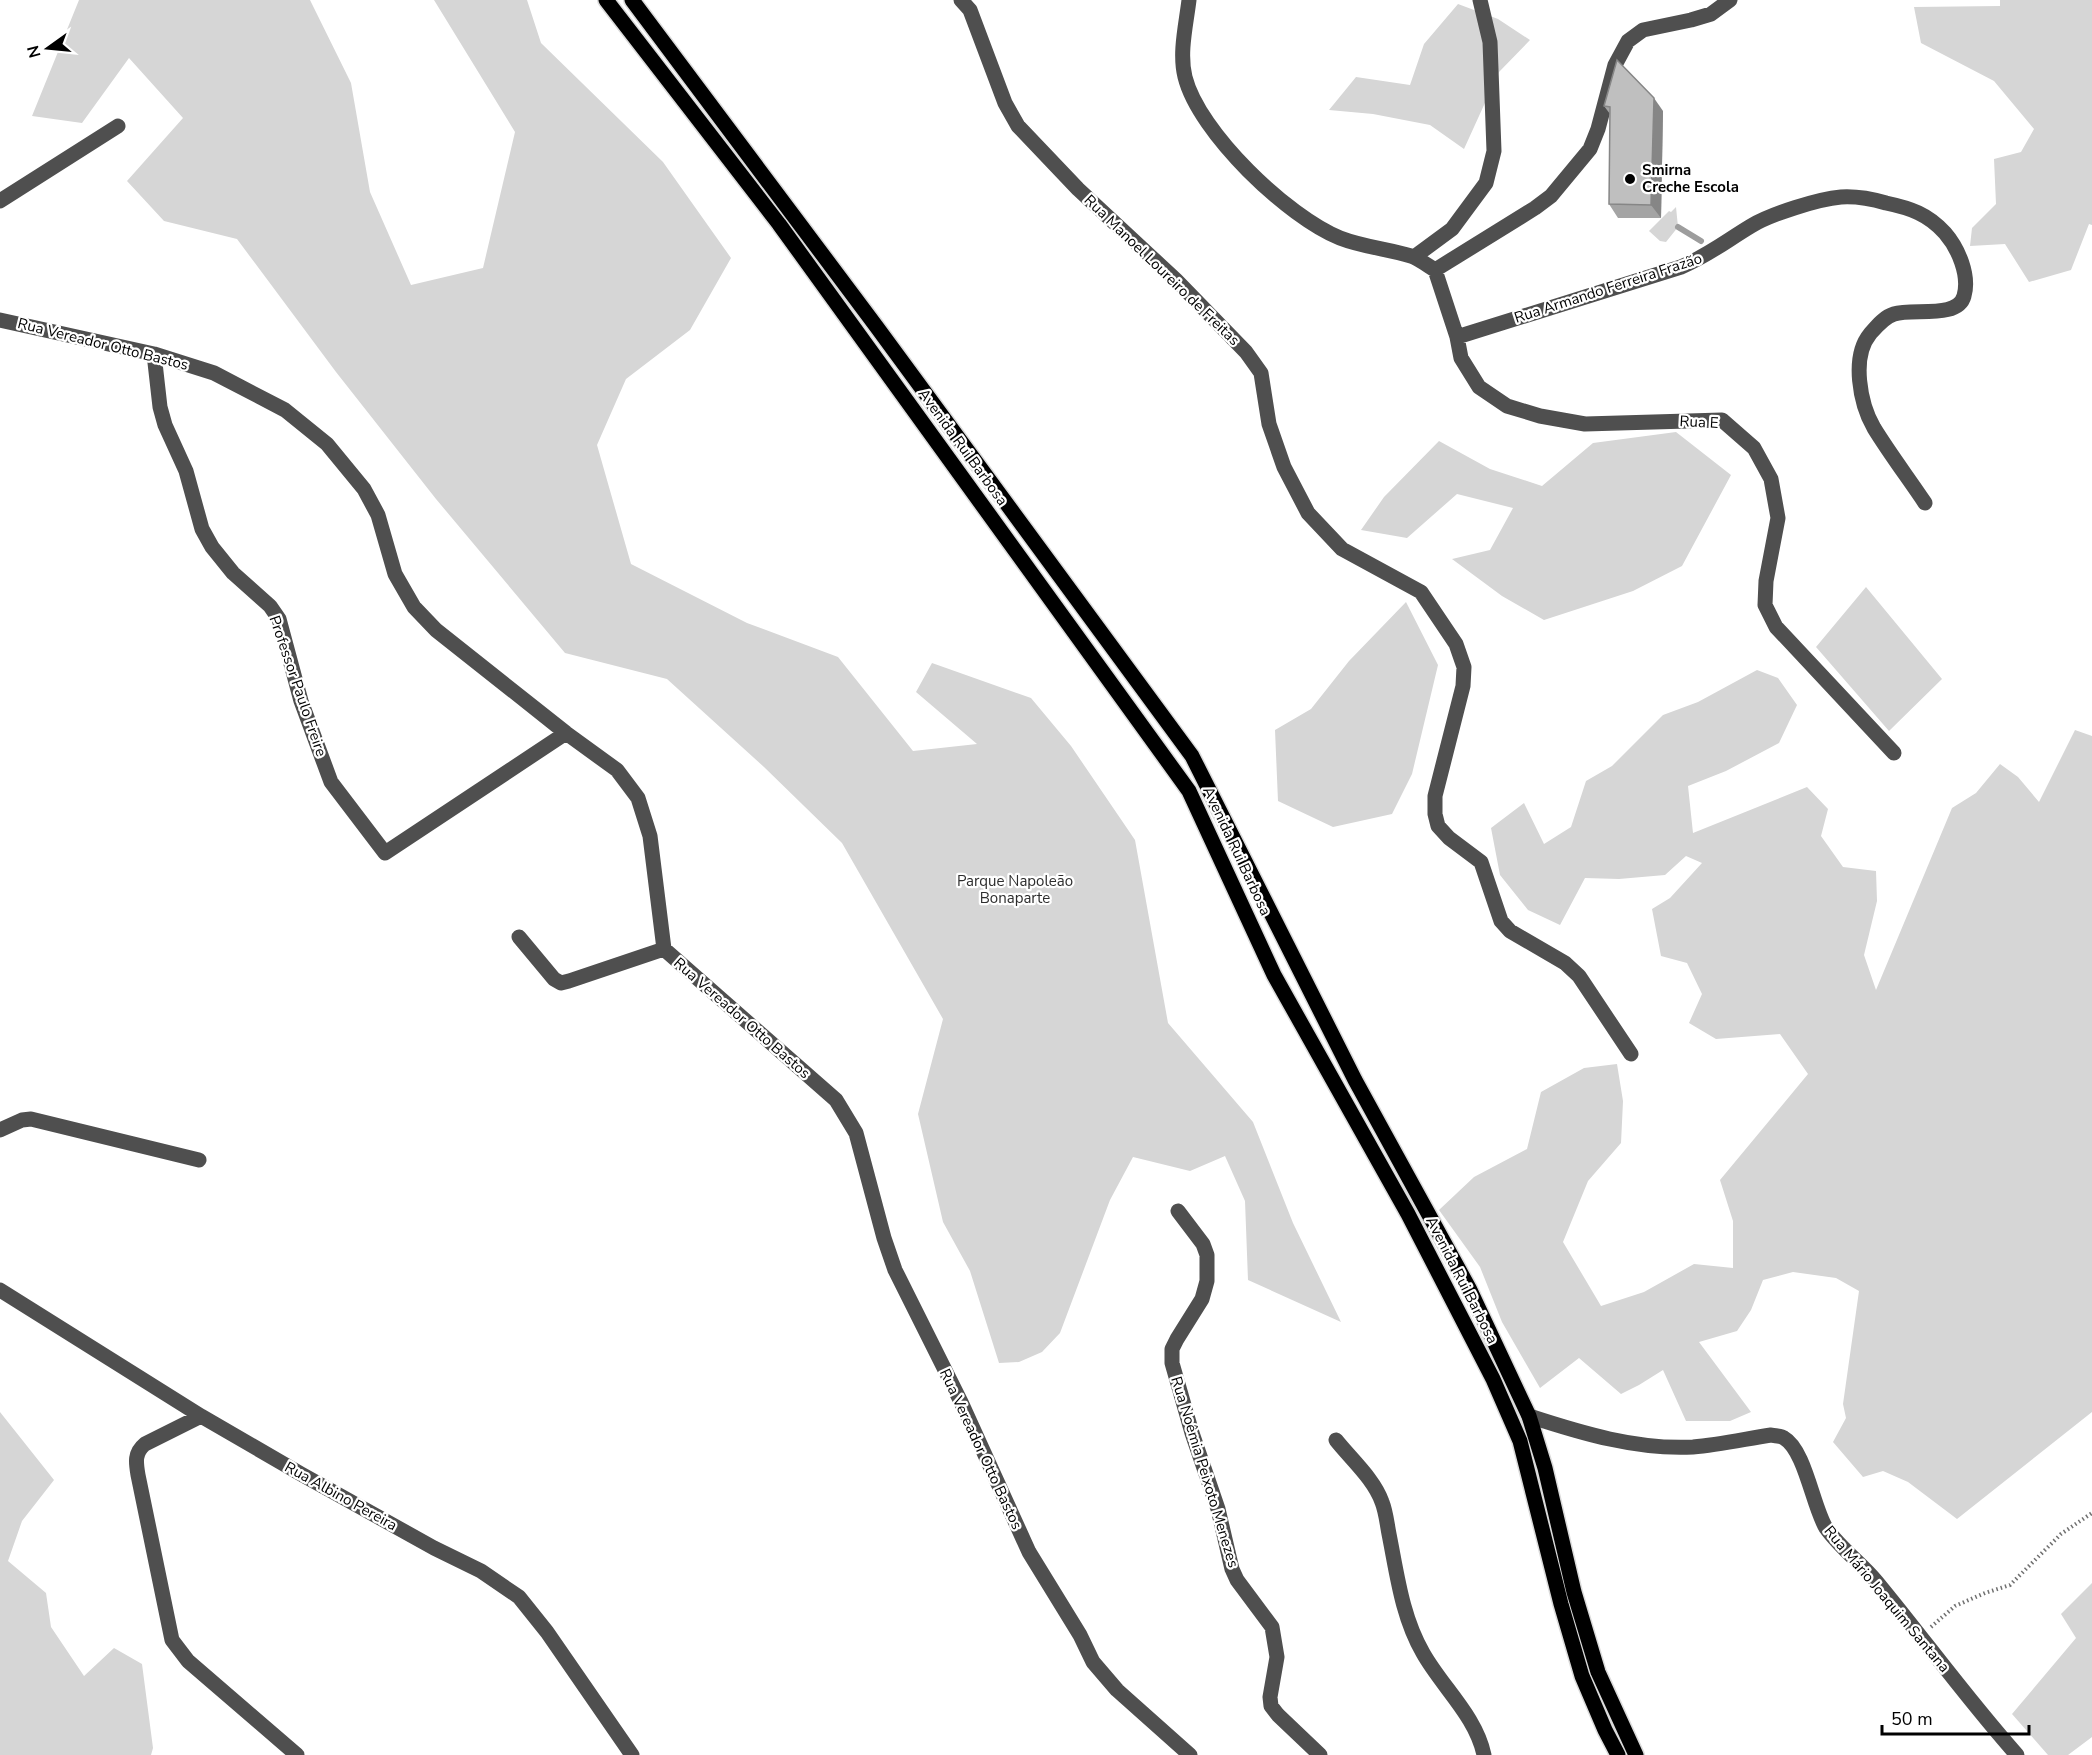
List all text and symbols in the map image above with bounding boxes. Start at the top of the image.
north arrow [18,18,78,78]
text: N [22,43,47,60]
place label: Smirna Creche Escola [1642,160,1739,197]
marker: Smirna Creche Escola [1623,172,1637,186]
street label: Rua Manoel Loureiro de Freitas [1080,190,1244,350]
street label: Rua Armando Ferreira Frazão [1512,248,1704,328]
street label: Rua Vereador Otto Bastos [16,313,190,375]
street label: Avenida Rui Barbosa [914,384,1012,510]
street label: Rua E [1679,411,1719,433]
street label: Professor Paulo Freire [264,613,332,759]
street label: Avenida Rui Barbosa [1198,783,1276,919]
park label: Parque Napoleão Bonaparte [957,871,1073,908]
street label: Rua Vereador Otto Bastos [669,953,815,1083]
street label: Avenida Rui Barbosa [1421,1213,1503,1347]
street label: Rua Vereador Otto Bastos [935,1365,1027,1533]
street label: Rua Noêmia Peixoto Menezes [1166,1374,1244,1570]
street label: Rua Albino Pereira [281,1457,401,1535]
street label: Rua Mário Joaquim Santana [1820,1521,1954,1677]
scale bar [1882,1698,2029,1736]
text: 50 m [1891,1707,1933,1731]

